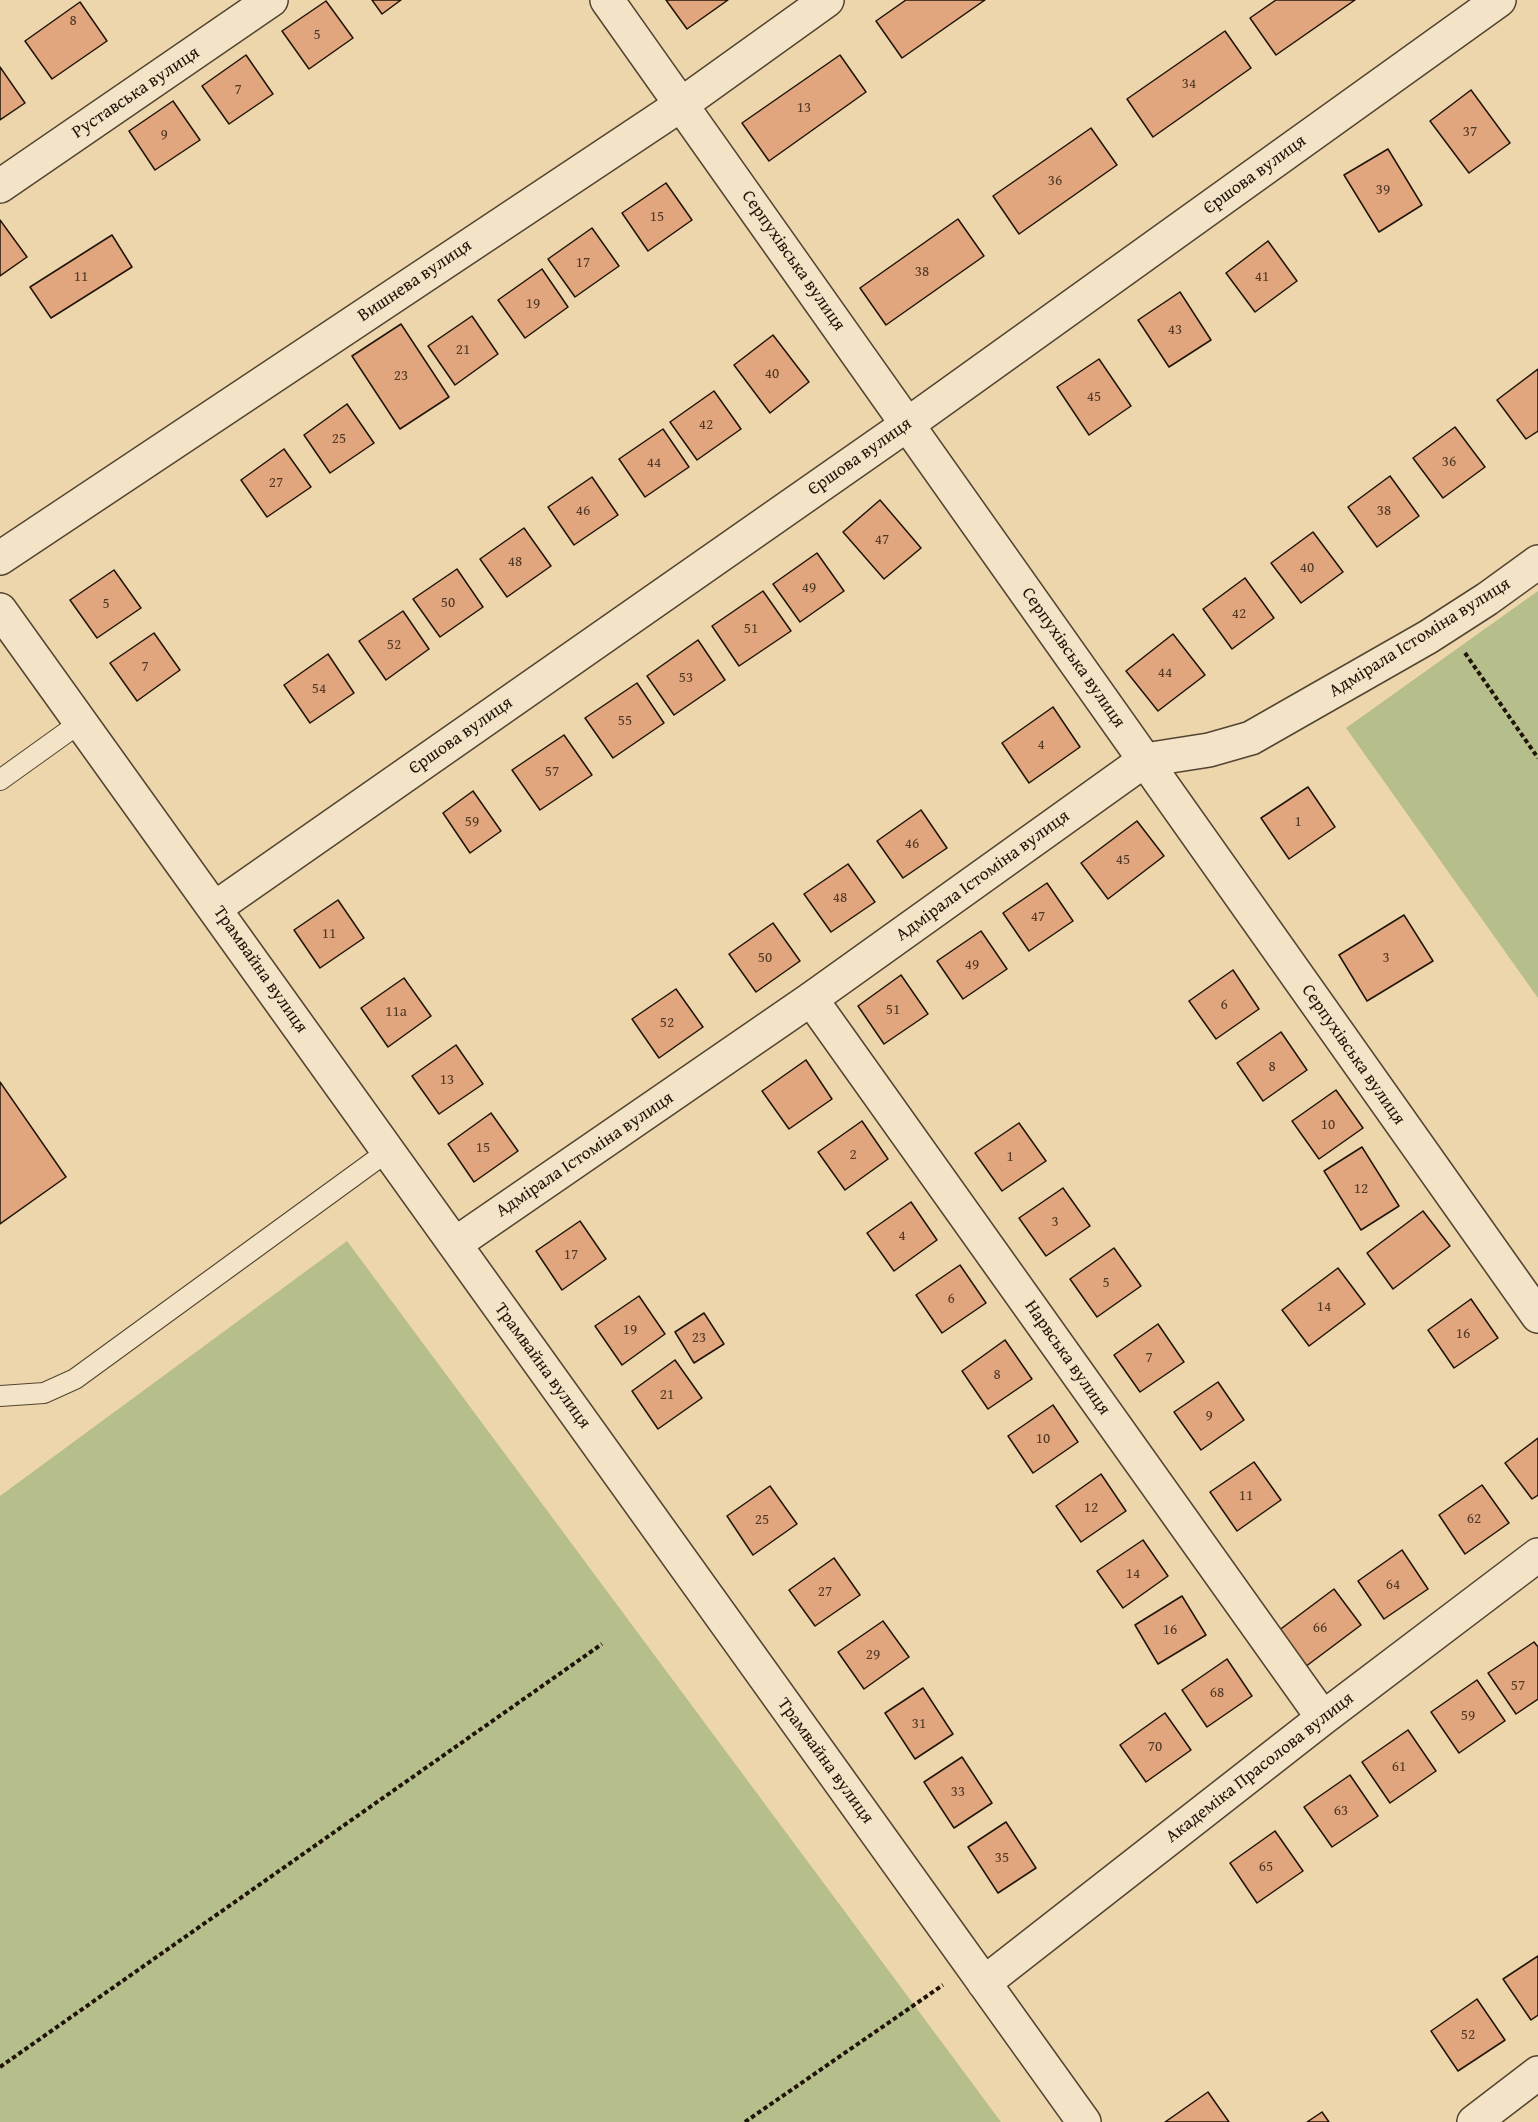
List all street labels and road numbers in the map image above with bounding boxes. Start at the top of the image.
street label: Руставська вулиця [68,42,204,144]
street label: Єршова вулиця [1199,131,1311,219]
street label: Серпухівська вулиця [736,187,850,335]
street label: Вишнева вулиця [354,235,476,327]
street label: Єршова вулиця [804,413,916,501]
street label: Адмірала Істоміна вулиця [1325,573,1515,703]
street label: Серпухівська вулиця [1016,584,1130,732]
street label: Єршова вулиця [405,692,517,780]
street label: Адмірала Істоміна вулиця [892,806,1074,946]
street label: Трамвайна вулиця [208,902,312,1038]
street label: Серпухівська вулиця [1296,981,1410,1129]
street label: Адмірала Істоміна вулиця [492,1087,678,1223]
street label: Нарвська вулиця [1019,1296,1115,1420]
street label: Трамвайна вулиця [489,1299,595,1433]
street label: Академіка Прасолова вулиця [1162,1688,1358,1848]
street label: Трамвайна вулиця [772,1694,878,1828]

